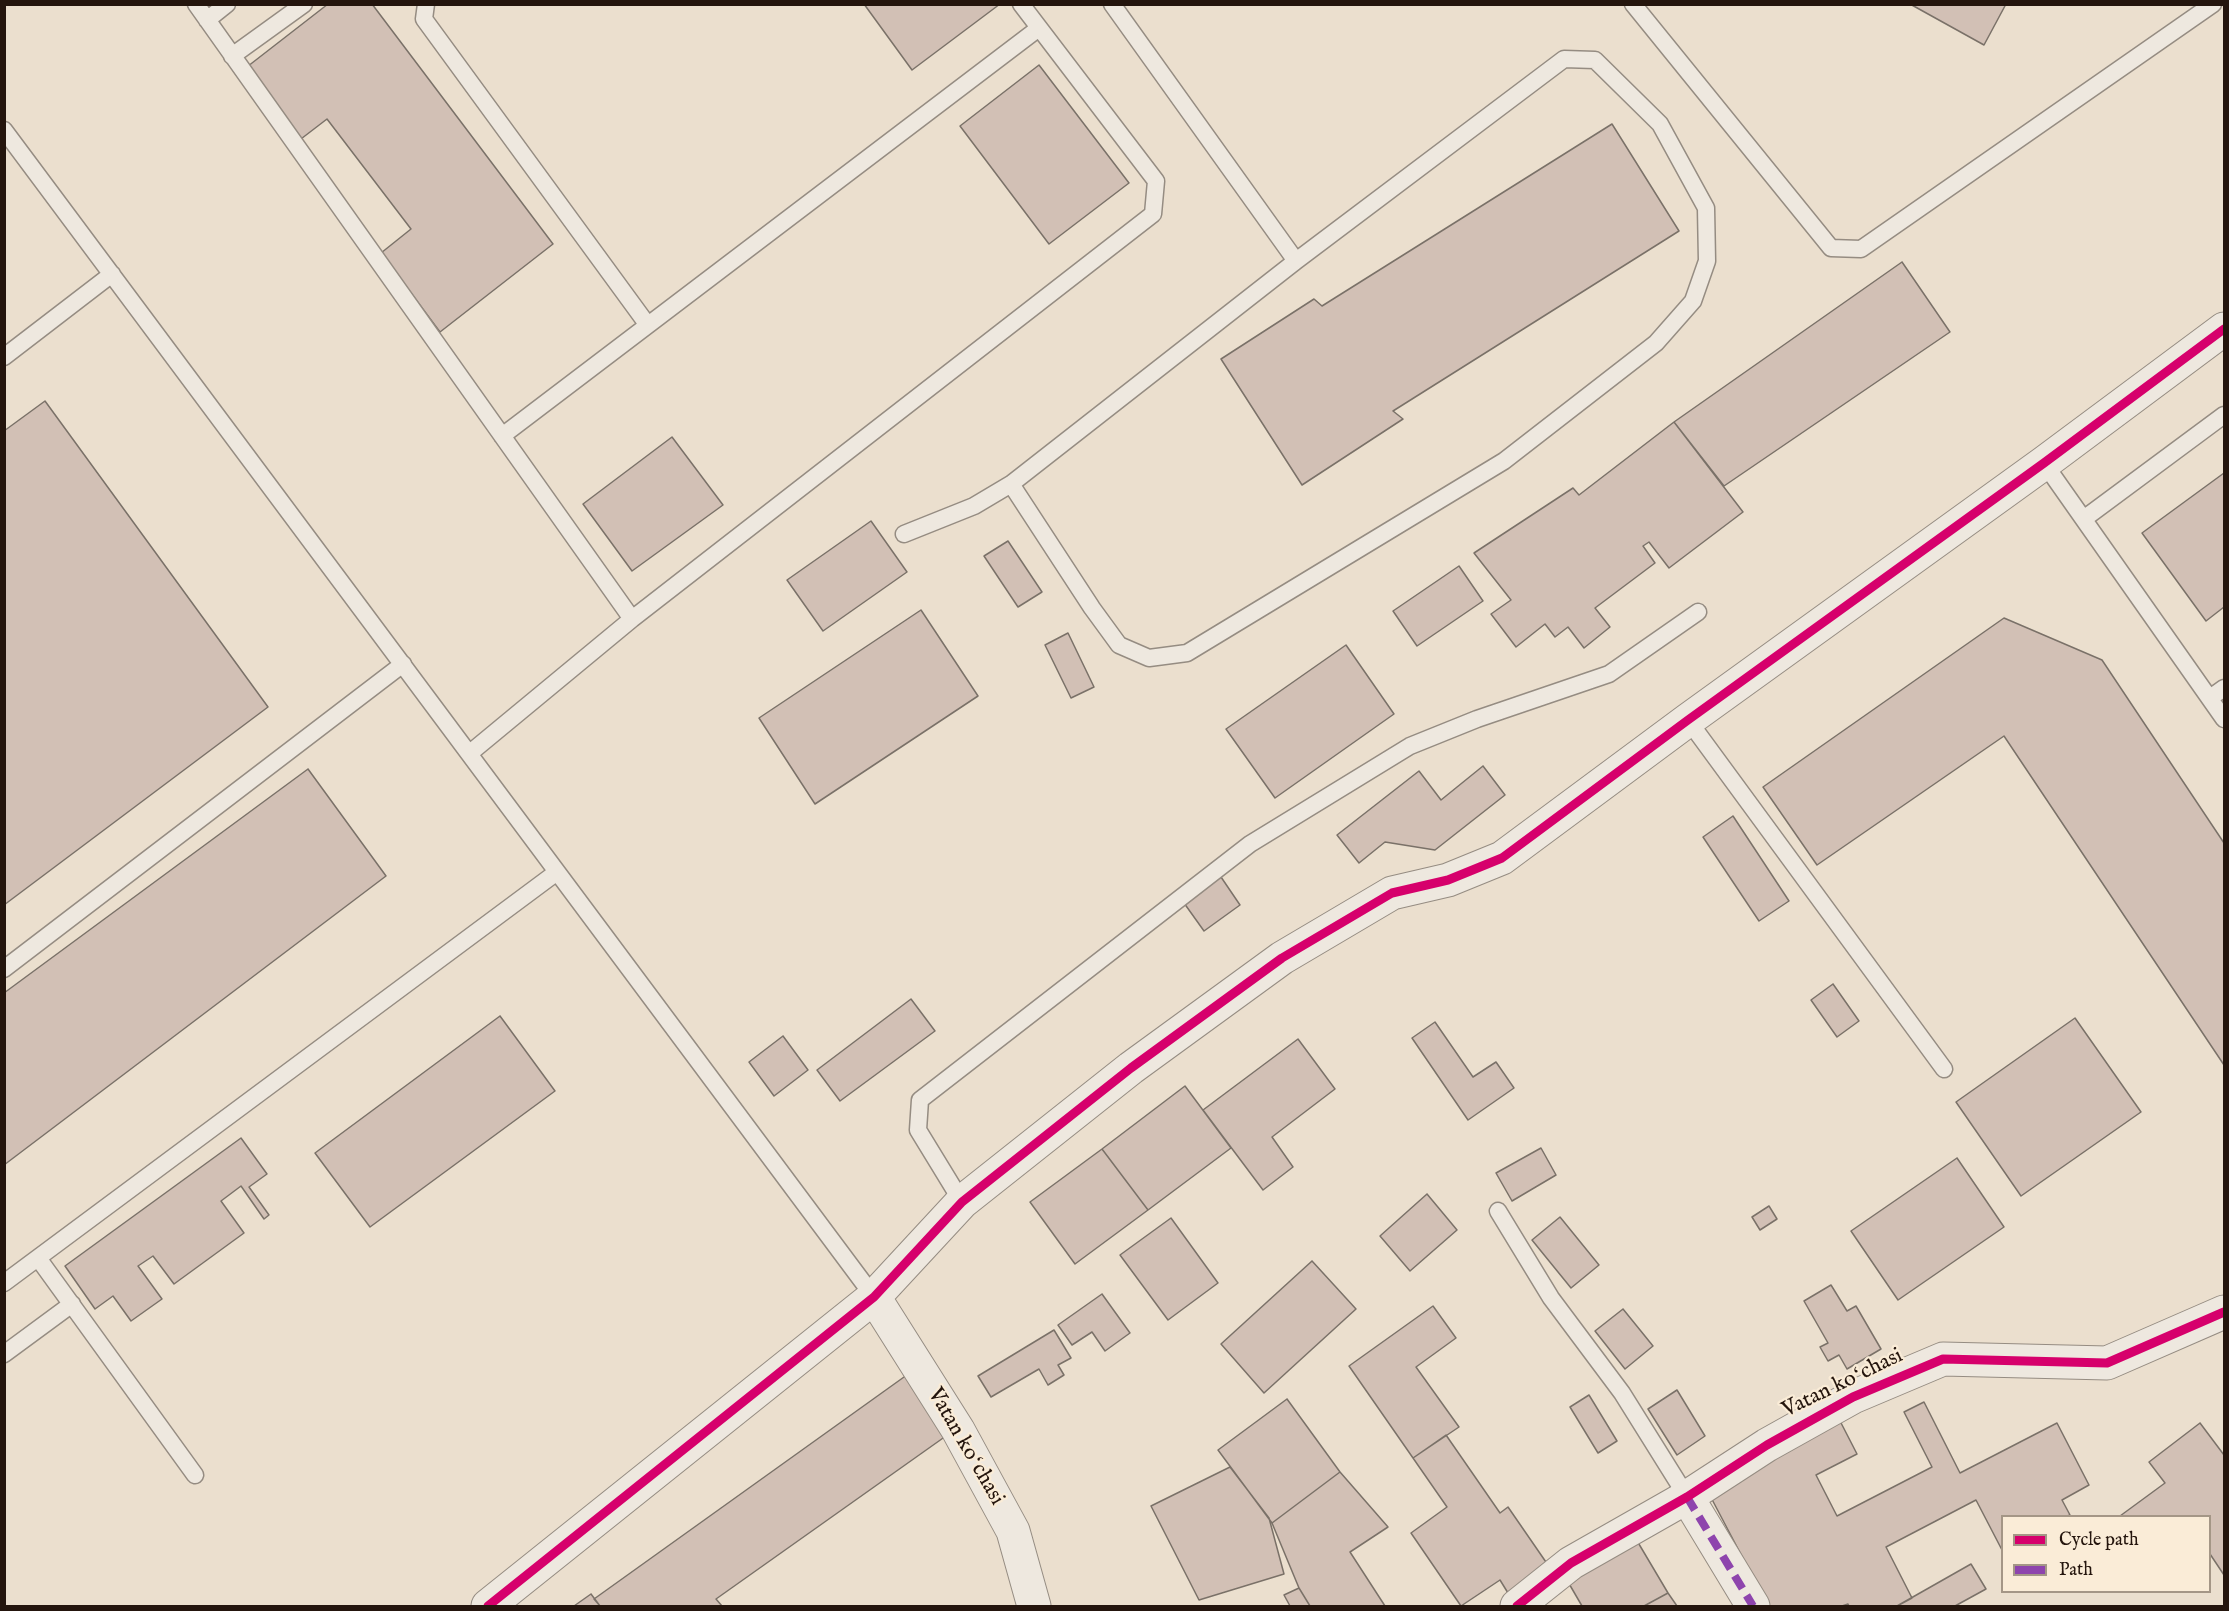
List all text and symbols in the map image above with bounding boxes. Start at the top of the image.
street label: Vatan koʻchasi [1778,1343,1908,1425]
street label: Vatan koʻchasi [921,1384,1009,1510]
legend [2001,1515,2211,1593]
text: Cycle path [2059,1529,2139,1552]
text: Path [2059,1559,2093,1582]

